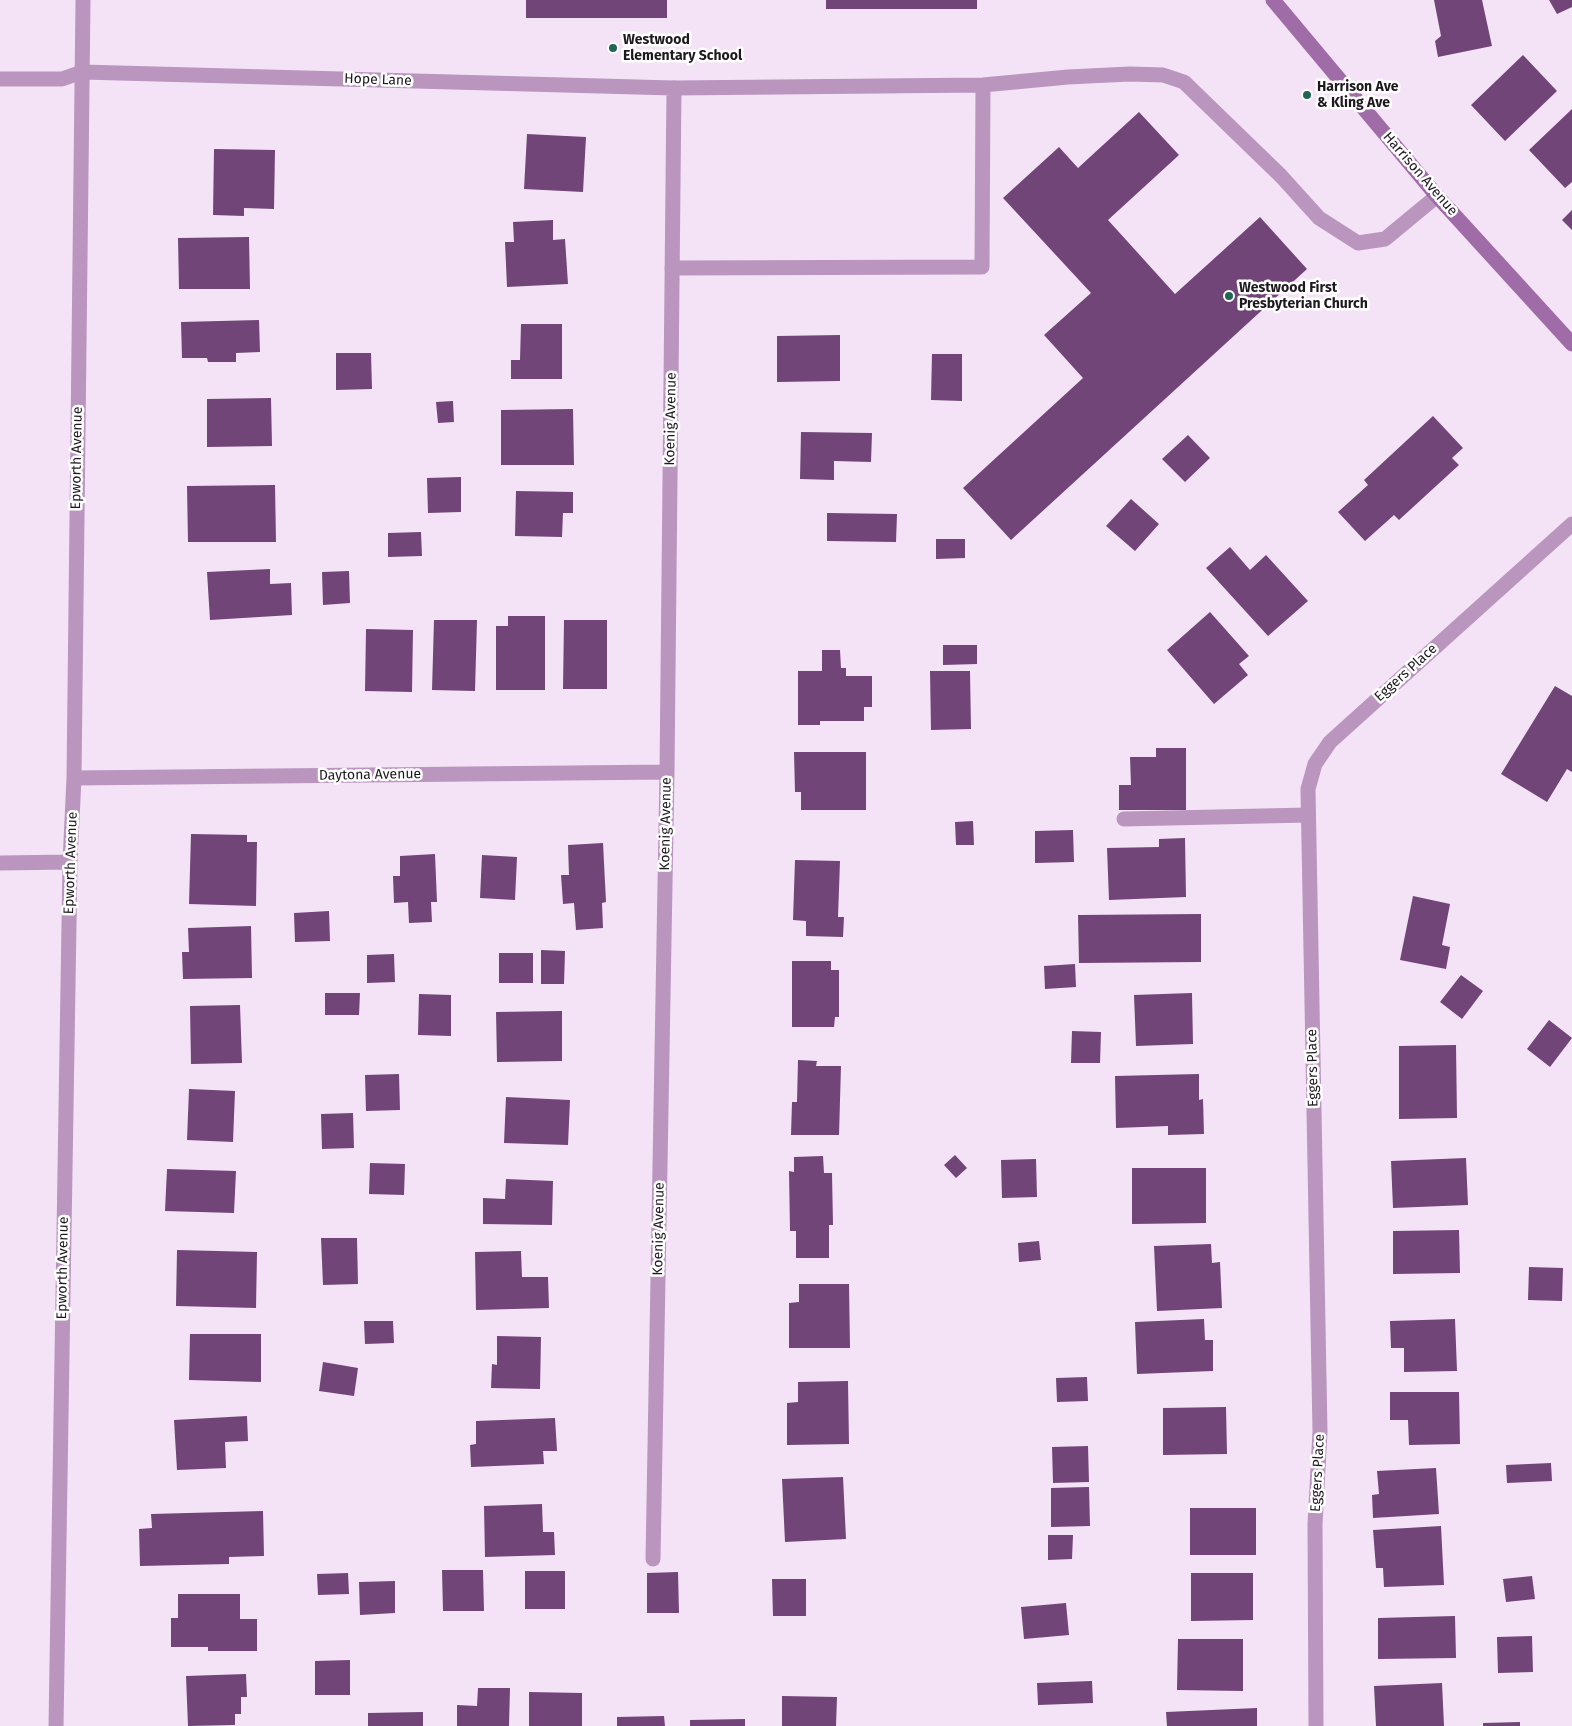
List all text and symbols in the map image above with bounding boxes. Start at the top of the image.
place label: Westwood Elementary School [623,32,742,64]
marker: Westwood Elementary School [607,42,619,54]
street label: Hope Lane [344,70,412,90]
place label: Harrison Ave & Kling Ave [1317,79,1399,111]
marker: Harrison Ave & Kling Ave [1301,89,1313,101]
street label: Harrison Avenue [1379,129,1461,219]
place label: Westwood First Presbyterian Church [1239,280,1368,312]
marker: Westwood First Presbyterian Church [1223,290,1235,302]
street label: Koenig Avenue [662,372,680,466]
street label: Epworth Avenue [68,407,86,509]
street label: Eggers Place [1371,641,1441,705]
street label: Daytona Avenue [319,766,421,784]
street label: Koenig Avenue [657,777,675,871]
street label: Epworth Avenue [61,811,81,915]
street label: Eggers Place [1304,1029,1322,1107]
street label: Koenig Avenue [650,1182,668,1276]
street label: Epworth Avenue [54,1217,72,1319]
street label: Eggers Place [1308,1433,1328,1513]

